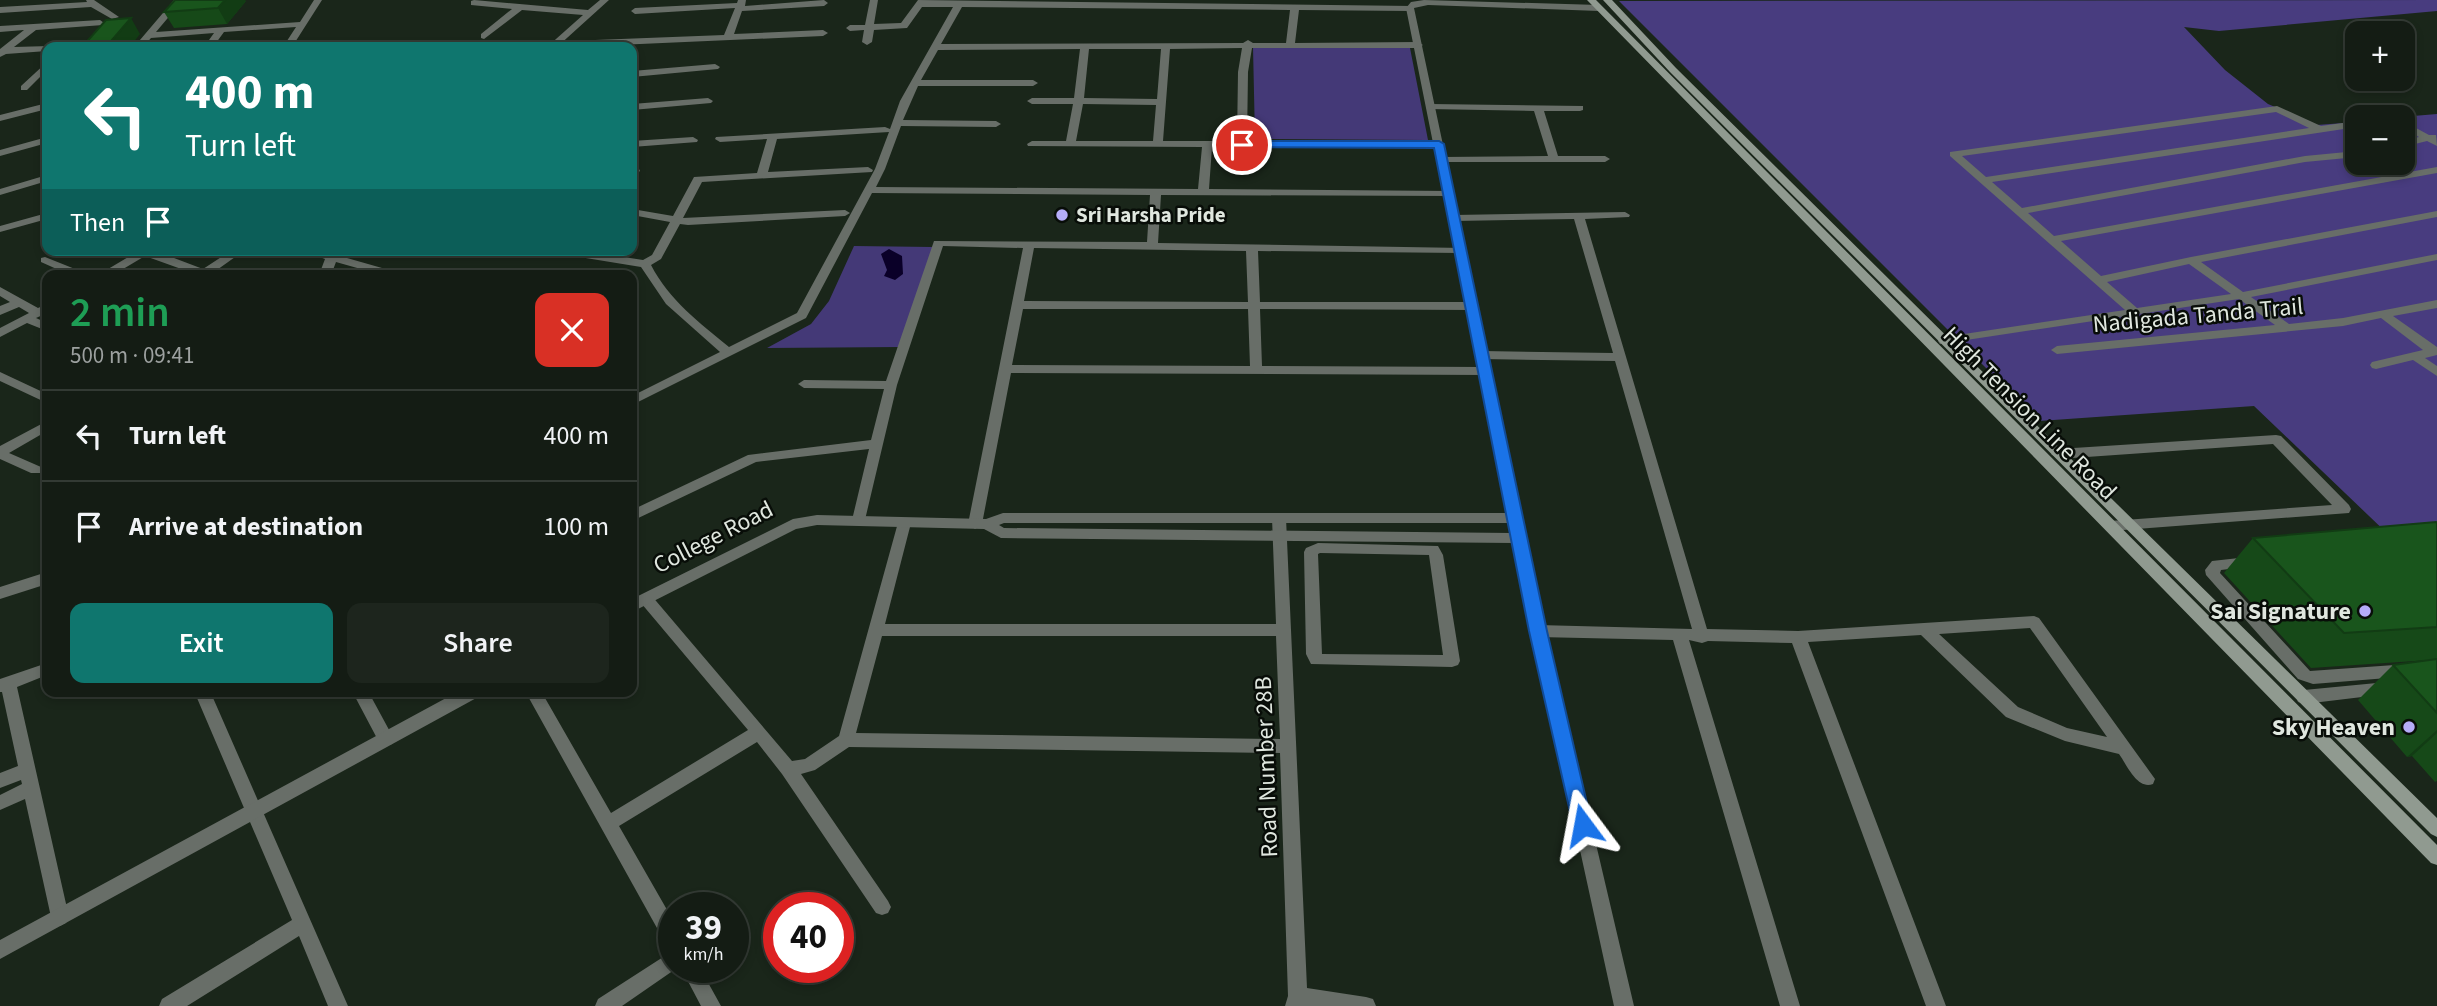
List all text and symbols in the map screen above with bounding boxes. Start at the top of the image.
map controls [2345,21,2415,175]
button: + [2345,21,2415,91]
text: 400 m [185,58,314,128]
icon: left [70,70,161,161]
button: − [2345,105,2415,175]
pin [1212,115,1272,175]
text: Turn left [185,123,296,169]
icon: arrive [1223,126,1261,164]
place label: Sri Harsha Pride [1076,200,1226,230]
icon: arrive [139,203,177,241]
text: Then [70,204,125,241]
marker: Sri Harsha Pride [1054,207,1070,223]
text: 2 min [70,283,170,343]
street label: Nadigada Tanda Trail [2091,289,2305,342]
button: close [535,293,609,367]
street label: High Tension Line Road [1935,318,2125,508]
text: 500 m · 09:41 [70,339,194,372]
icon: left [70,417,108,455]
text: Turn left [129,417,226,454]
text: 400 m [543,417,609,454]
street label: College Road [647,492,779,583]
icon: arrive [70,508,108,546]
text: Arrive at destination [129,508,363,545]
text: 100 m [543,508,609,545]
place label: Sai Signature [2210,594,2351,629]
button: Exit [70,603,333,683]
button: Share [347,603,609,683]
marker: Sai Signature [2357,603,2373,619]
street label: Road Number 28B [1246,676,1287,858]
place label: Sky Heaven [2272,710,2395,745]
marker: Sky Heaven [2401,719,2417,735]
position arrow [1546,788,1620,862]
speed limit sign: 40 [763,892,854,983]
text: 39 [685,903,722,953]
text: km/h [684,942,723,967]

